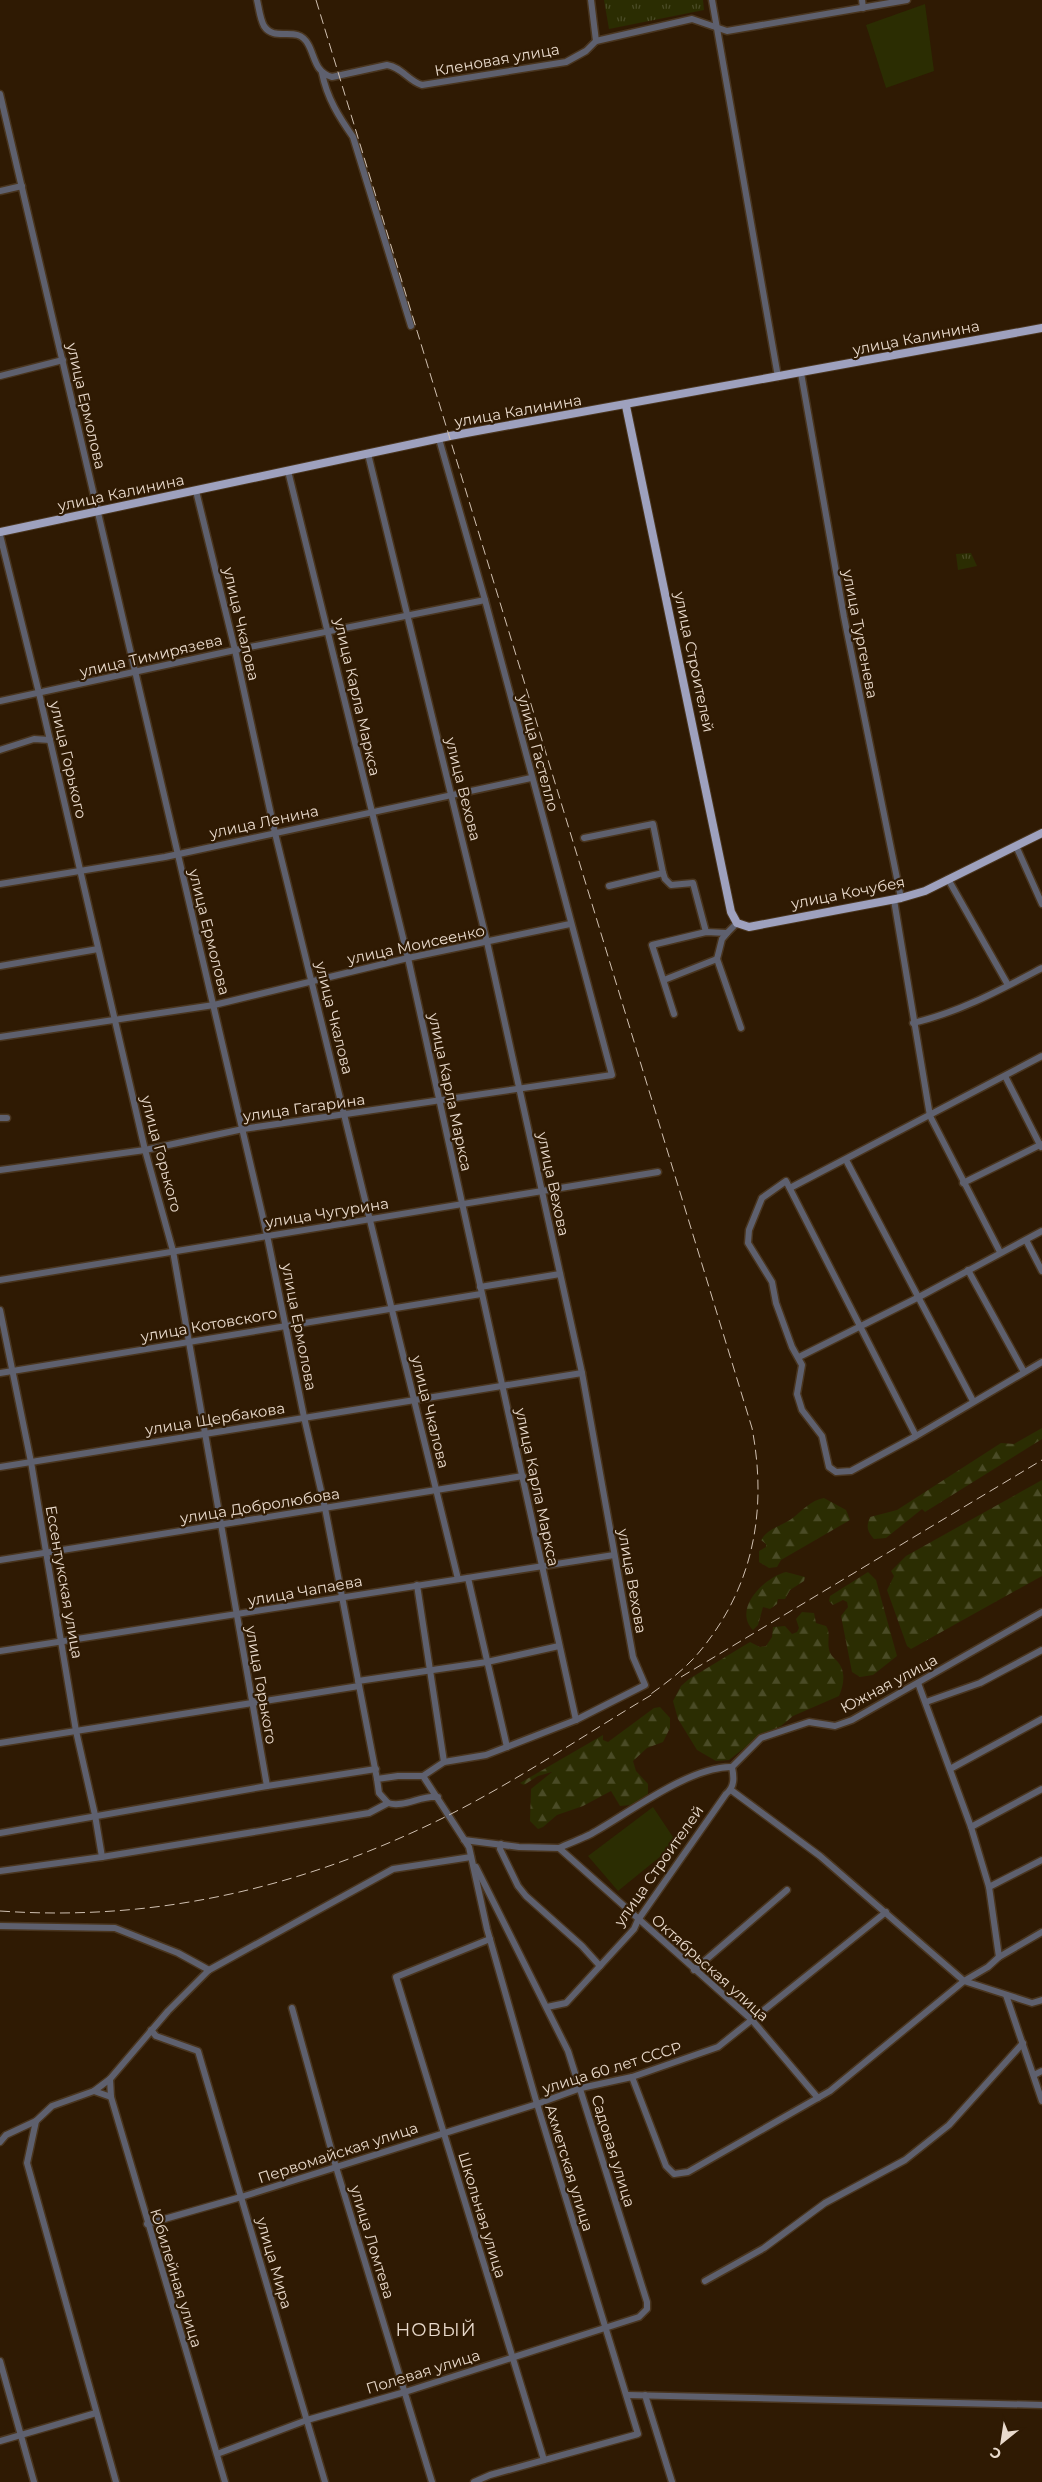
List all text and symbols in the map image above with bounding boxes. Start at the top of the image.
street label: Кленовая улица [433,39,561,80]
street label: улица Калинина [850,316,981,359]
street label: улица Ермолова [62,340,110,471]
street label: улица Калинина [452,390,583,431]
street label: улица Калинина [55,470,186,515]
street label: улица Чкалова [219,564,264,682]
street label: улица Тургенева [838,567,882,700]
street label: улица Строителей [670,589,719,734]
street label: улица Карла Маркса [330,615,385,778]
street label: улица Тимирязева [77,630,224,681]
street label: улица Гастелло [513,691,563,813]
street label: улица Горького [45,698,91,821]
street label: улица Вехова [441,734,486,843]
street label: улица Ленина [207,801,320,843]
street label: улица Ермолова [184,866,234,997]
street label: улица Кочубея [788,872,906,913]
street label: улица Моисеенко [344,921,486,969]
street label: улица Чкалова [311,958,358,1076]
street label: улица Карла Маркса [424,1010,477,1173]
street label: улица Гагарина [241,1090,366,1126]
street label: улица Горького [137,1092,186,1214]
street label: улица Вехова [533,1129,574,1238]
street label: улица Чугурина [263,1193,390,1232]
street label: улица Ермолова [278,1261,321,1392]
street label: улица Котовского [138,1303,279,1346]
street label: улица Чкалова [407,1352,454,1470]
street label: улица Щербакова [143,1398,286,1439]
street label: улица Карла Маркса [511,1405,564,1568]
street label: улица Добролюбова [178,1483,341,1528]
street label: Ессентукская улица [42,1504,87,1660]
street label: улица Вехова [614,1526,651,1635]
street label: улица Чапаева [245,1571,364,1610]
street label: улица Горького [242,1623,281,1746]
street label: Южная улица [837,1650,941,1717]
street label: улица Строителей [609,1802,708,1931]
street label: Октябрьская улица [648,1910,773,2025]
street label: улица 60 лет СССР [539,2037,684,2098]
street label: Садовая улица [587,2092,640,2209]
street label: Ахметская улица [541,2102,598,2234]
street label: Первомайская улица [255,2118,420,2187]
street label: Школьная улица [454,2149,511,2280]
street label: улица Ломтева [346,2182,399,2301]
street label: Юбилейная улица [146,2206,207,2350]
street label: улица Мира [252,2214,297,2311]
district label: НОВЫЙ [395,2319,477,2341]
street label: Полевая улица [363,2345,482,2398]
north arrow [977,2417,1027,2467]
text: С [987,2443,1004,2464]

